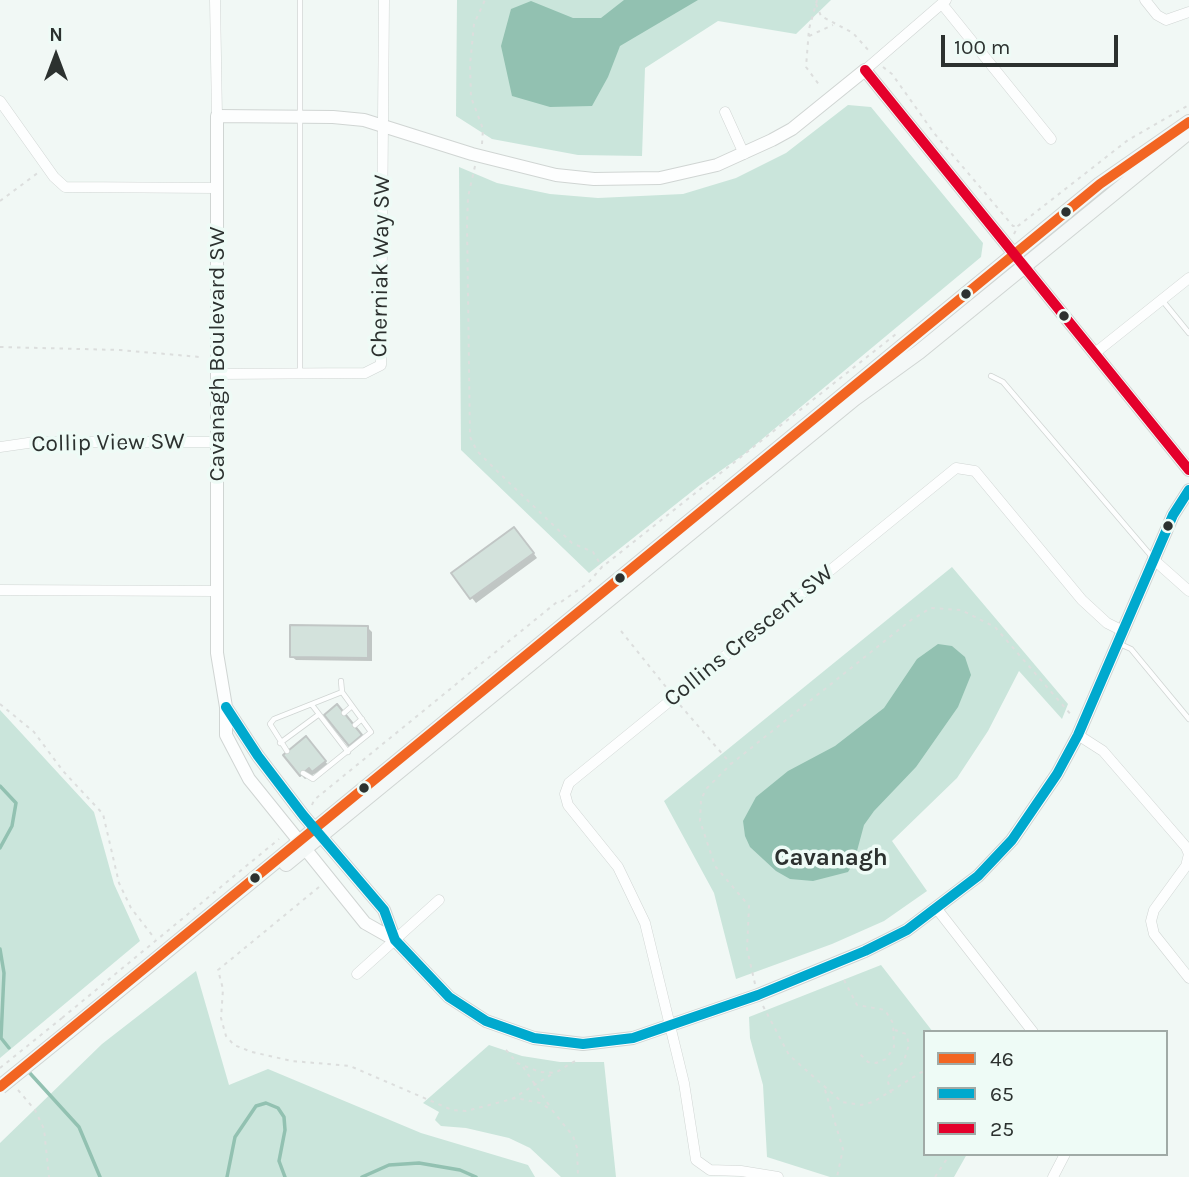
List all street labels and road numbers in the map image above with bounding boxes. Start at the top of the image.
street label: Cherniak Way SW [366,174,396,358]
street label: Cavanagh Boulevard SW [203,227,231,481]
street label: Collip View SW [31,428,185,458]
street label: Collins Crescent SW [659,559,839,713]

